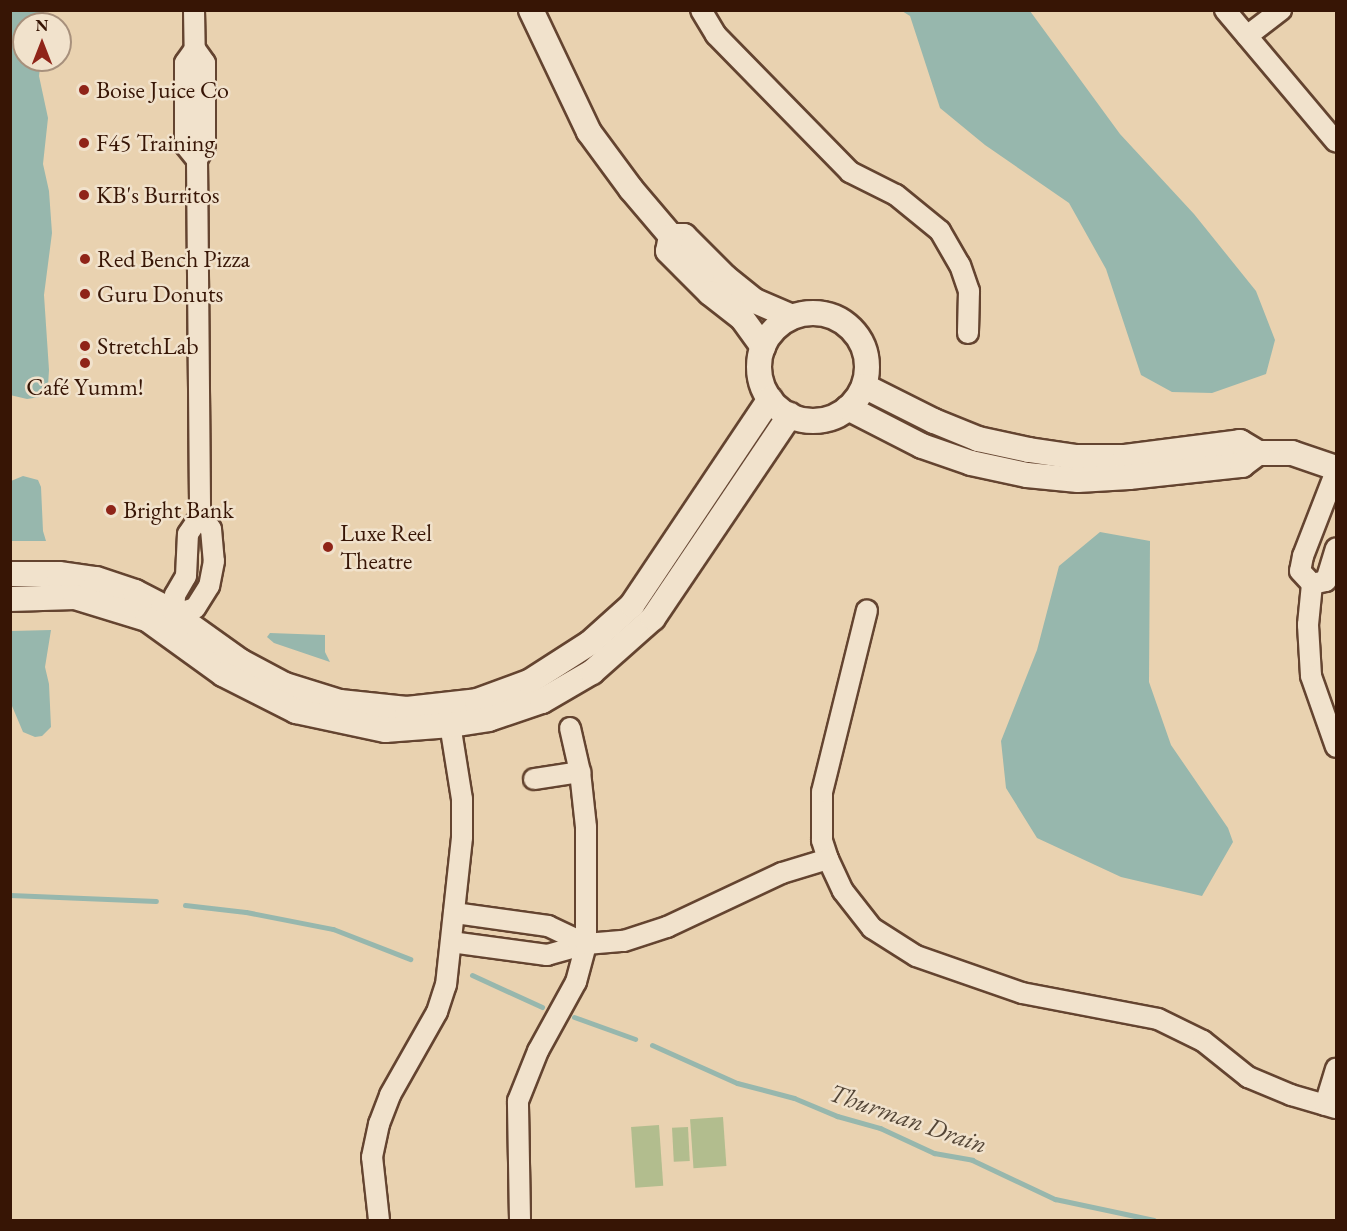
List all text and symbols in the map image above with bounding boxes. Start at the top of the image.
north arrow [12,12,72,72]
text: N [36,15,48,36]
place label: Boise Juice Co [96,76,229,104]
marker: Boise Juice Co [77,83,91,97]
place label: F45 Training [96,129,215,157]
marker: F45 Training [77,136,91,150]
place label: KB's Burritos [96,181,220,209]
marker: KB's Burritos [77,188,91,202]
place label: Red Bench Pizza [97,245,250,273]
marker: Red Bench Pizza [78,252,92,266]
place label: Guru Donuts [97,280,223,308]
marker: Guru Donuts [78,287,92,301]
place label: StretchLab [97,332,199,360]
marker: StretchLab [78,339,92,353]
marker: Café Yumm! [78,356,92,370]
place label: Café Yumm! [26,373,144,401]
place label: Bright Bank [123,496,234,524]
marker: Bright Bank [104,503,118,517]
place label: Luxe Reel Theatre [340,519,432,575]
marker: Luxe Reel Theatre [321,540,335,554]
water label: Thurman Drain [825,1077,991,1161]

